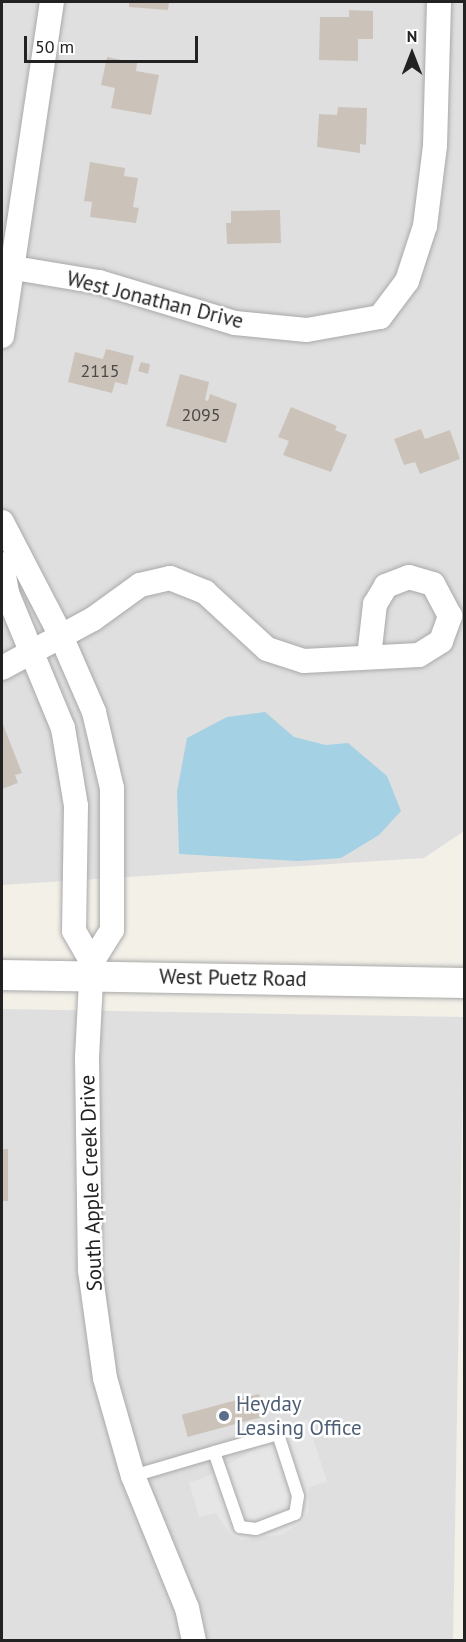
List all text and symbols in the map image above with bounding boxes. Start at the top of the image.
scale bar [27,24,201,62]
north arrow [382,24,442,84]
text: N [407,26,417,46]
text: 50 m [35,35,74,58]
street label: West Jonathan Drive [64,266,246,334]
house number: 2115 [80,360,120,382]
house number: 2095 [181,404,221,426]
street label: West Puetz Road [159,964,307,992]
street label: South Apple Creek Drive [75,1074,107,1292]
place label: Heyday Leasing Office [236,1391,362,1441]
marker: Heyday Leasing Office [217,1409,231,1423]

